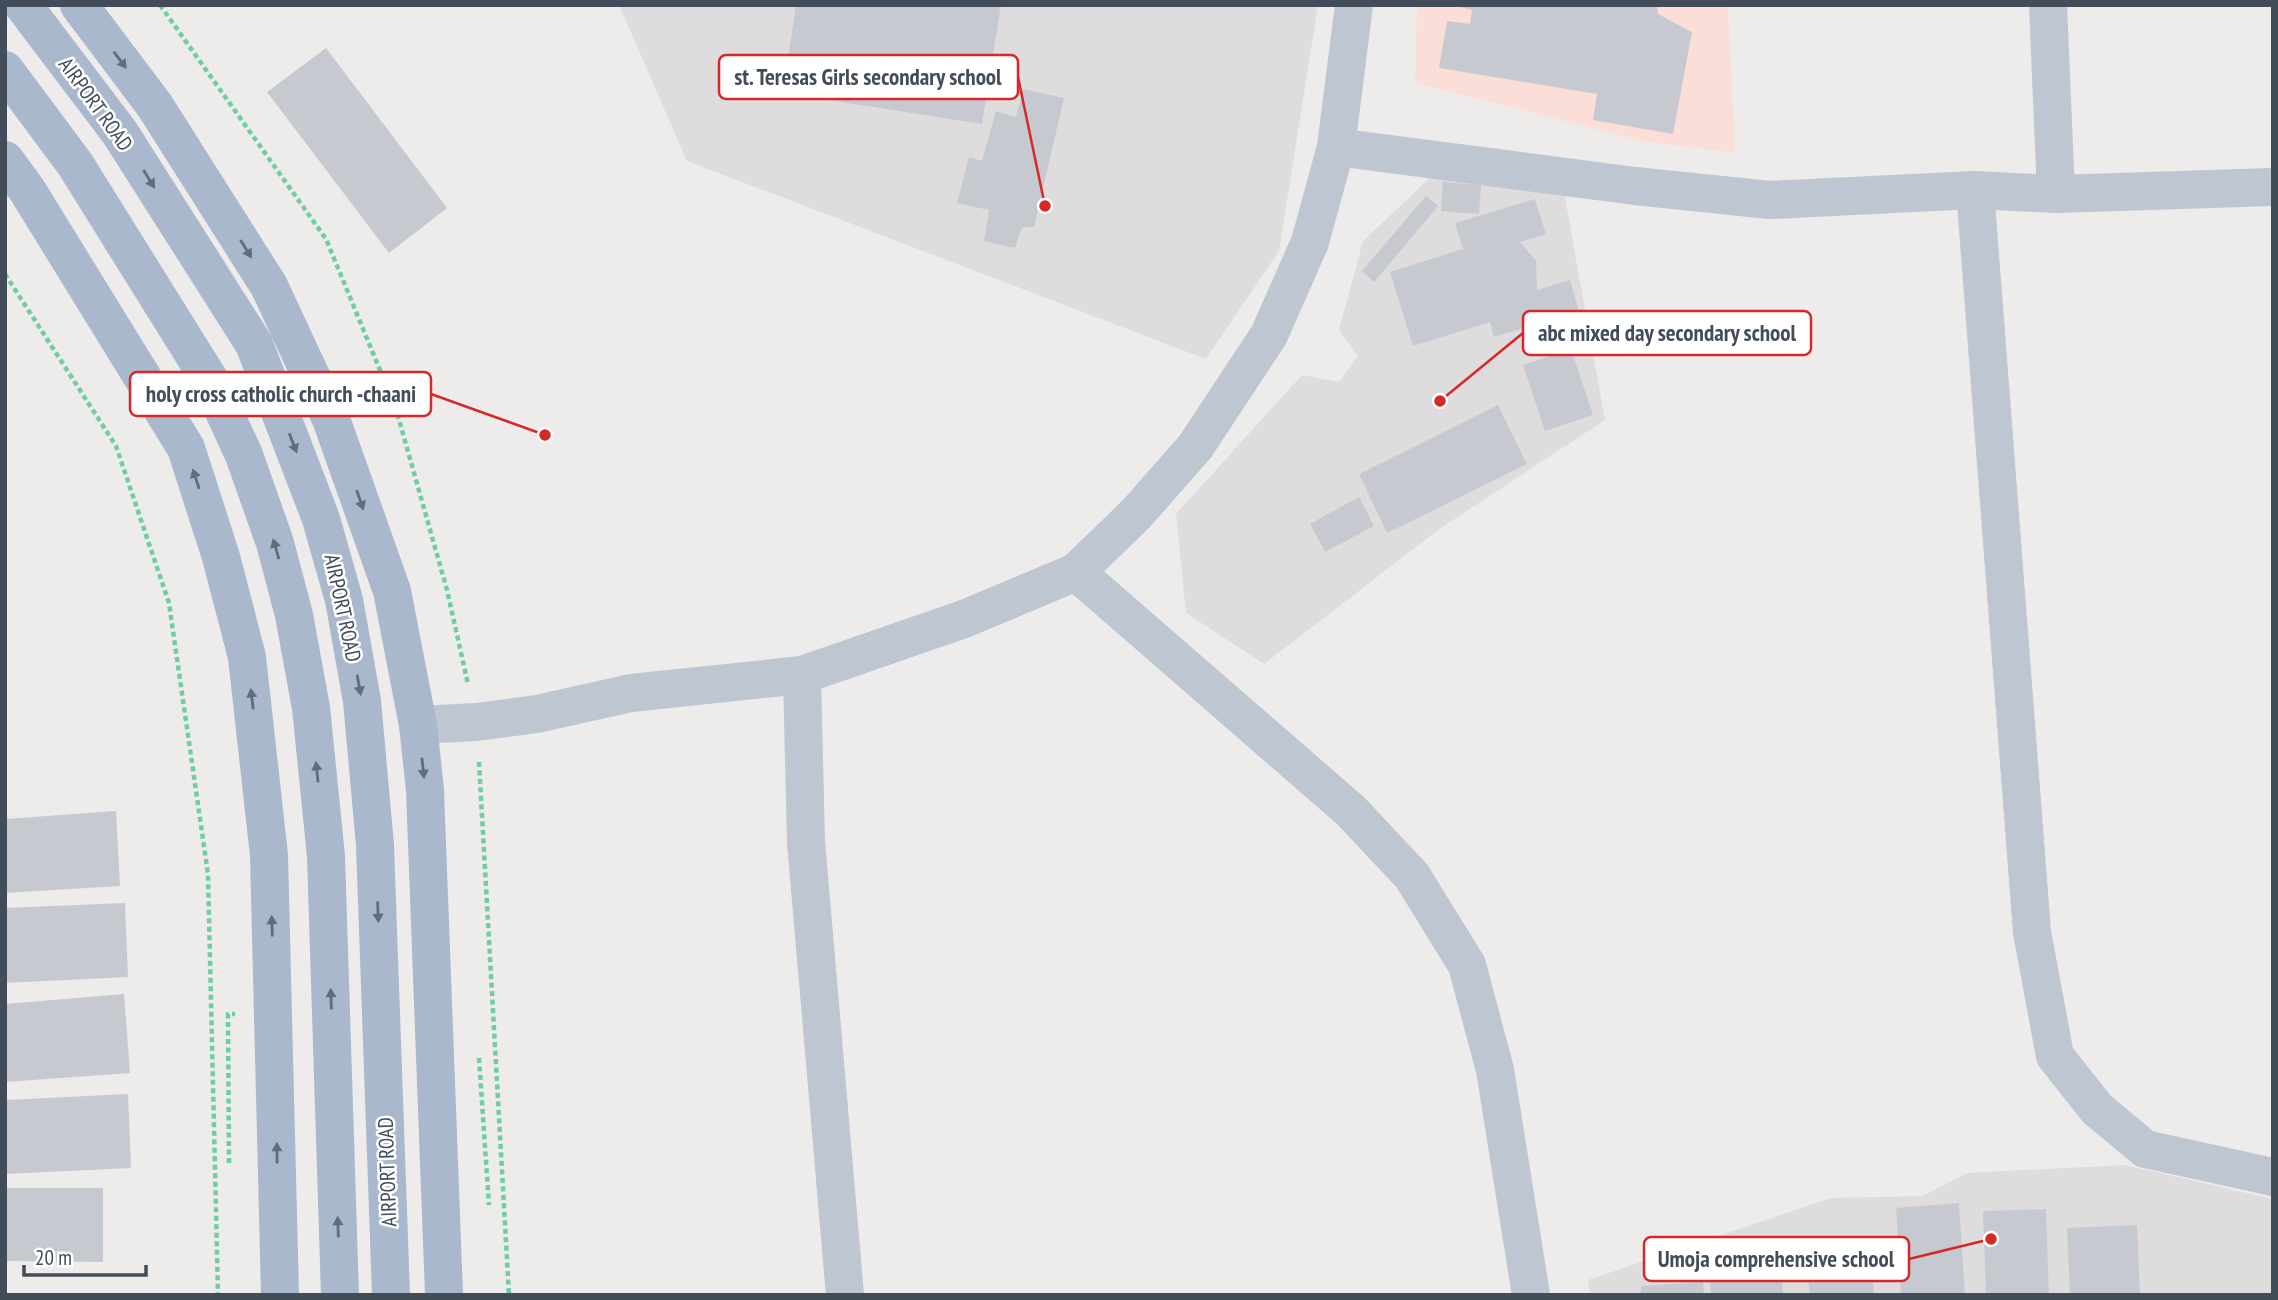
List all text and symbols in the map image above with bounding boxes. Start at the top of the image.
one-way arrow [113,51,127,69]
street label: AIRPORT ROAD [53,52,139,156]
callout: st. Teresas Girls secondary school [719,55,1018,99]
text: st. Teresas Girls secondary school [734,62,1002,91]
one-way arrow [143,170,156,189]
one-way arrow [239,240,252,259]
callout: abc mixed day secondary school [1523,311,1811,355]
text: abc mixed day secondary school [1538,318,1797,347]
callout: holy cross catholic church -chaani [130,372,431,416]
text: holy cross catholic church -chaani [146,379,416,408]
one-way arrow [287,432,298,453]
one-way arrow [190,468,201,489]
one-way arrow [355,490,366,511]
one-way arrow [270,538,281,560]
street label: AIRPORT ROAD [318,552,368,664]
one-way arrow [354,674,365,696]
one-way arrow [247,688,258,710]
one-way arrow [418,758,429,780]
one-way arrow [312,761,323,783]
one-way arrow [372,901,383,923]
one-way arrow [266,914,277,936]
one-way arrow [326,988,337,1010]
street label: AIRPORT ROAD [372,1117,402,1227]
one-way arrow [271,1142,283,1164]
one-way arrow [333,1215,344,1237]
scale bar [24,1234,147,1278]
callout: Umoja comprehensive school [1644,1237,1909,1281]
text: 20 m [35,1244,72,1271]
text: Umoja comprehensive school [1658,1244,1895,1273]

